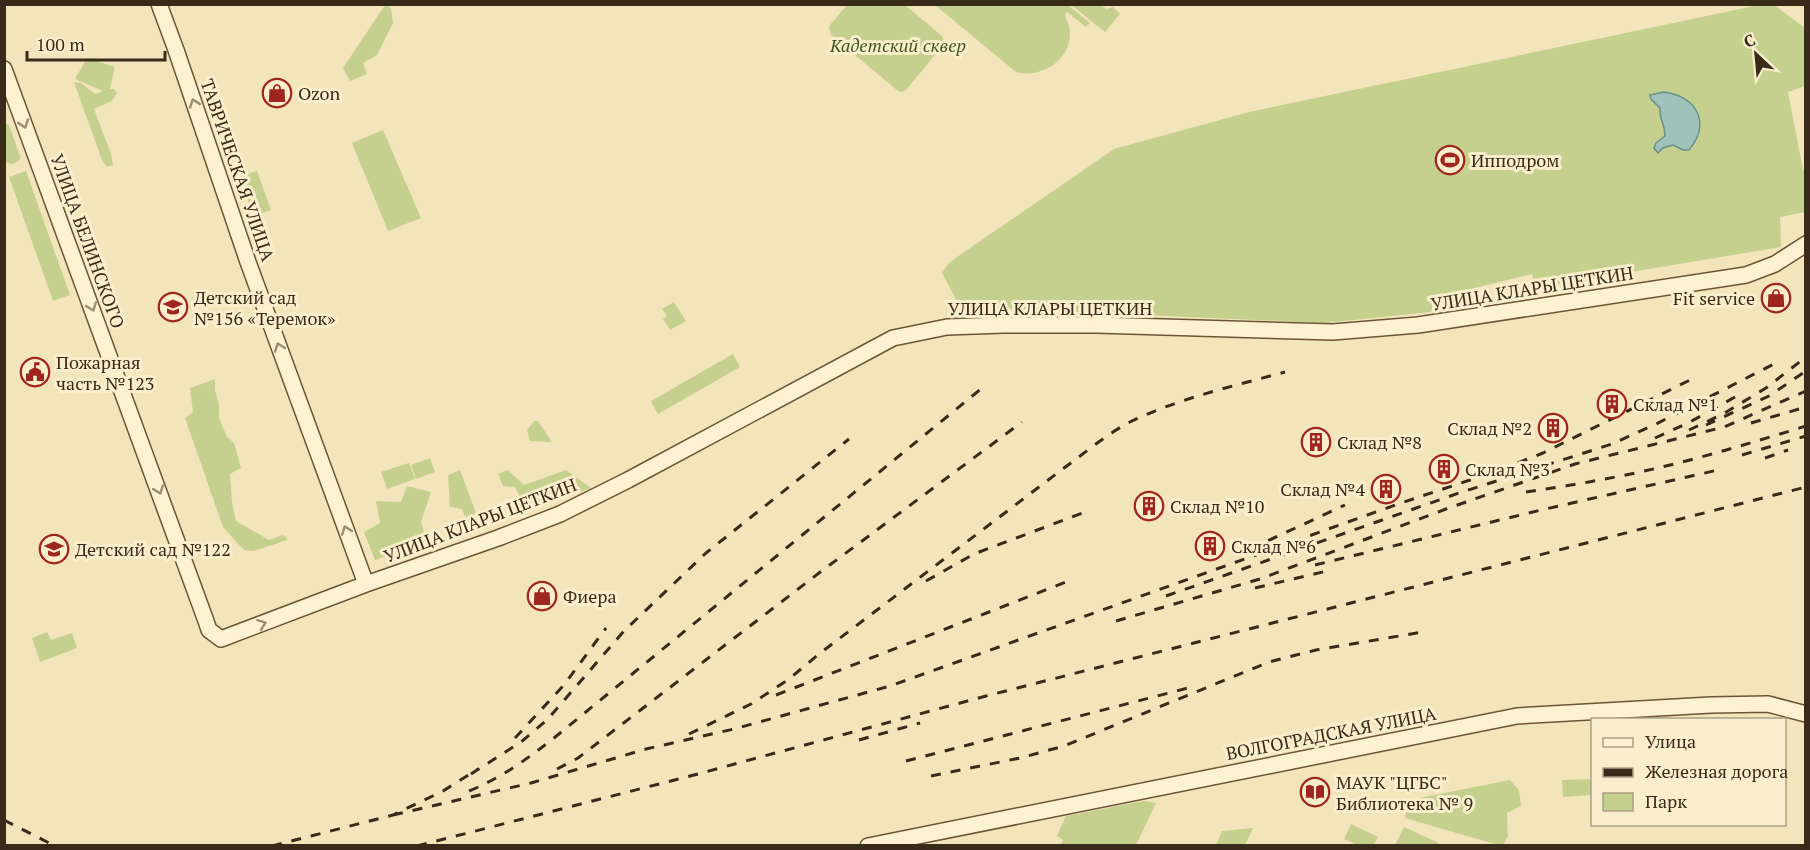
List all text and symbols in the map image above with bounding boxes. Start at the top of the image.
scale bar [27,24,165,62]
north arrow [1726,24,1786,84]
text: С [1740,28,1759,53]
text: 100 m [36,32,85,56]
park label: Кадетский сквер [829,33,966,57]
street label: ТАВРИЧЕСКАЯ УЛИЦА [196,76,281,265]
shop icon: Ozon [261,77,293,109]
place label: Ozon [298,81,341,105]
one-way arrow [189,98,201,109]
one-way arrow [16,118,29,129]
sports icon: Ипподром [1434,144,1466,176]
place label: Ипподром [1471,148,1560,172]
street label: УЛИЦА БЕЛИНСКОГО [45,151,131,331]
street label: УЛИЦА КЛАРЫ ЦЕТКИН [1429,260,1635,316]
shop icon: Fit service [1760,282,1792,314]
place label: Детский сад №156 «Теремок» [194,285,336,330]
place label: Fit service [1673,286,1755,310]
school or university icon: Детский сад №156 «Теремок» [157,291,189,323]
street label: УЛИЦА КЛАРЫ ЦЕТКИН [948,296,1152,320]
one-way arrow [84,301,97,312]
one-way arrow [273,342,286,352]
place label: Пожарная часть №123 [56,350,154,395]
public building icon: Пожарная часть №123 [19,356,51,388]
building icon: Склад №1 [1596,388,1628,420]
place label: Склад №1 [1633,392,1718,416]
building icon: Склад №2 [1537,412,1569,444]
place label: Склад №2 [1447,416,1532,440]
building icon: Склад №8 [1300,426,1332,458]
place label: Склад №8 [1337,430,1422,454]
building icon: Склад №3 [1428,453,1460,485]
place label: Склад №3 [1465,457,1550,481]
street label: УЛИЦА КЛАРЫ ЦЕТКИН [380,472,580,568]
building icon: Склад №4 [1370,473,1402,505]
place label: Склад №4 [1280,477,1365,501]
one-way arrow [151,484,164,495]
building icon: Склад №10 [1133,490,1165,522]
place label: Склад №10 [1170,494,1264,518]
one-way arrow [341,525,353,536]
building icon: Склад №6 [1194,530,1226,562]
school or university icon: Детский сад №122 [38,533,70,565]
place label: Склад №6 [1231,534,1316,558]
place label: Детский сад №122 [75,537,231,561]
shop icon: Фиера [526,580,558,612]
place label: Фиера [563,584,617,608]
one-way arrow [256,619,267,632]
street label: ВОЛГОГРАДСКАЯ УЛИЦА [1224,701,1439,765]
legend [1591,718,1786,826]
text: Улица [1645,729,1696,753]
text: Железная дорога [1645,759,1788,783]
place label: МАУК "ЦГБС" Библиотека № 9 [1336,770,1473,815]
library icon: МАУК "ЦГБС" Библиотека № 9 [1299,776,1331,808]
text: Парк [1645,789,1687,813]

